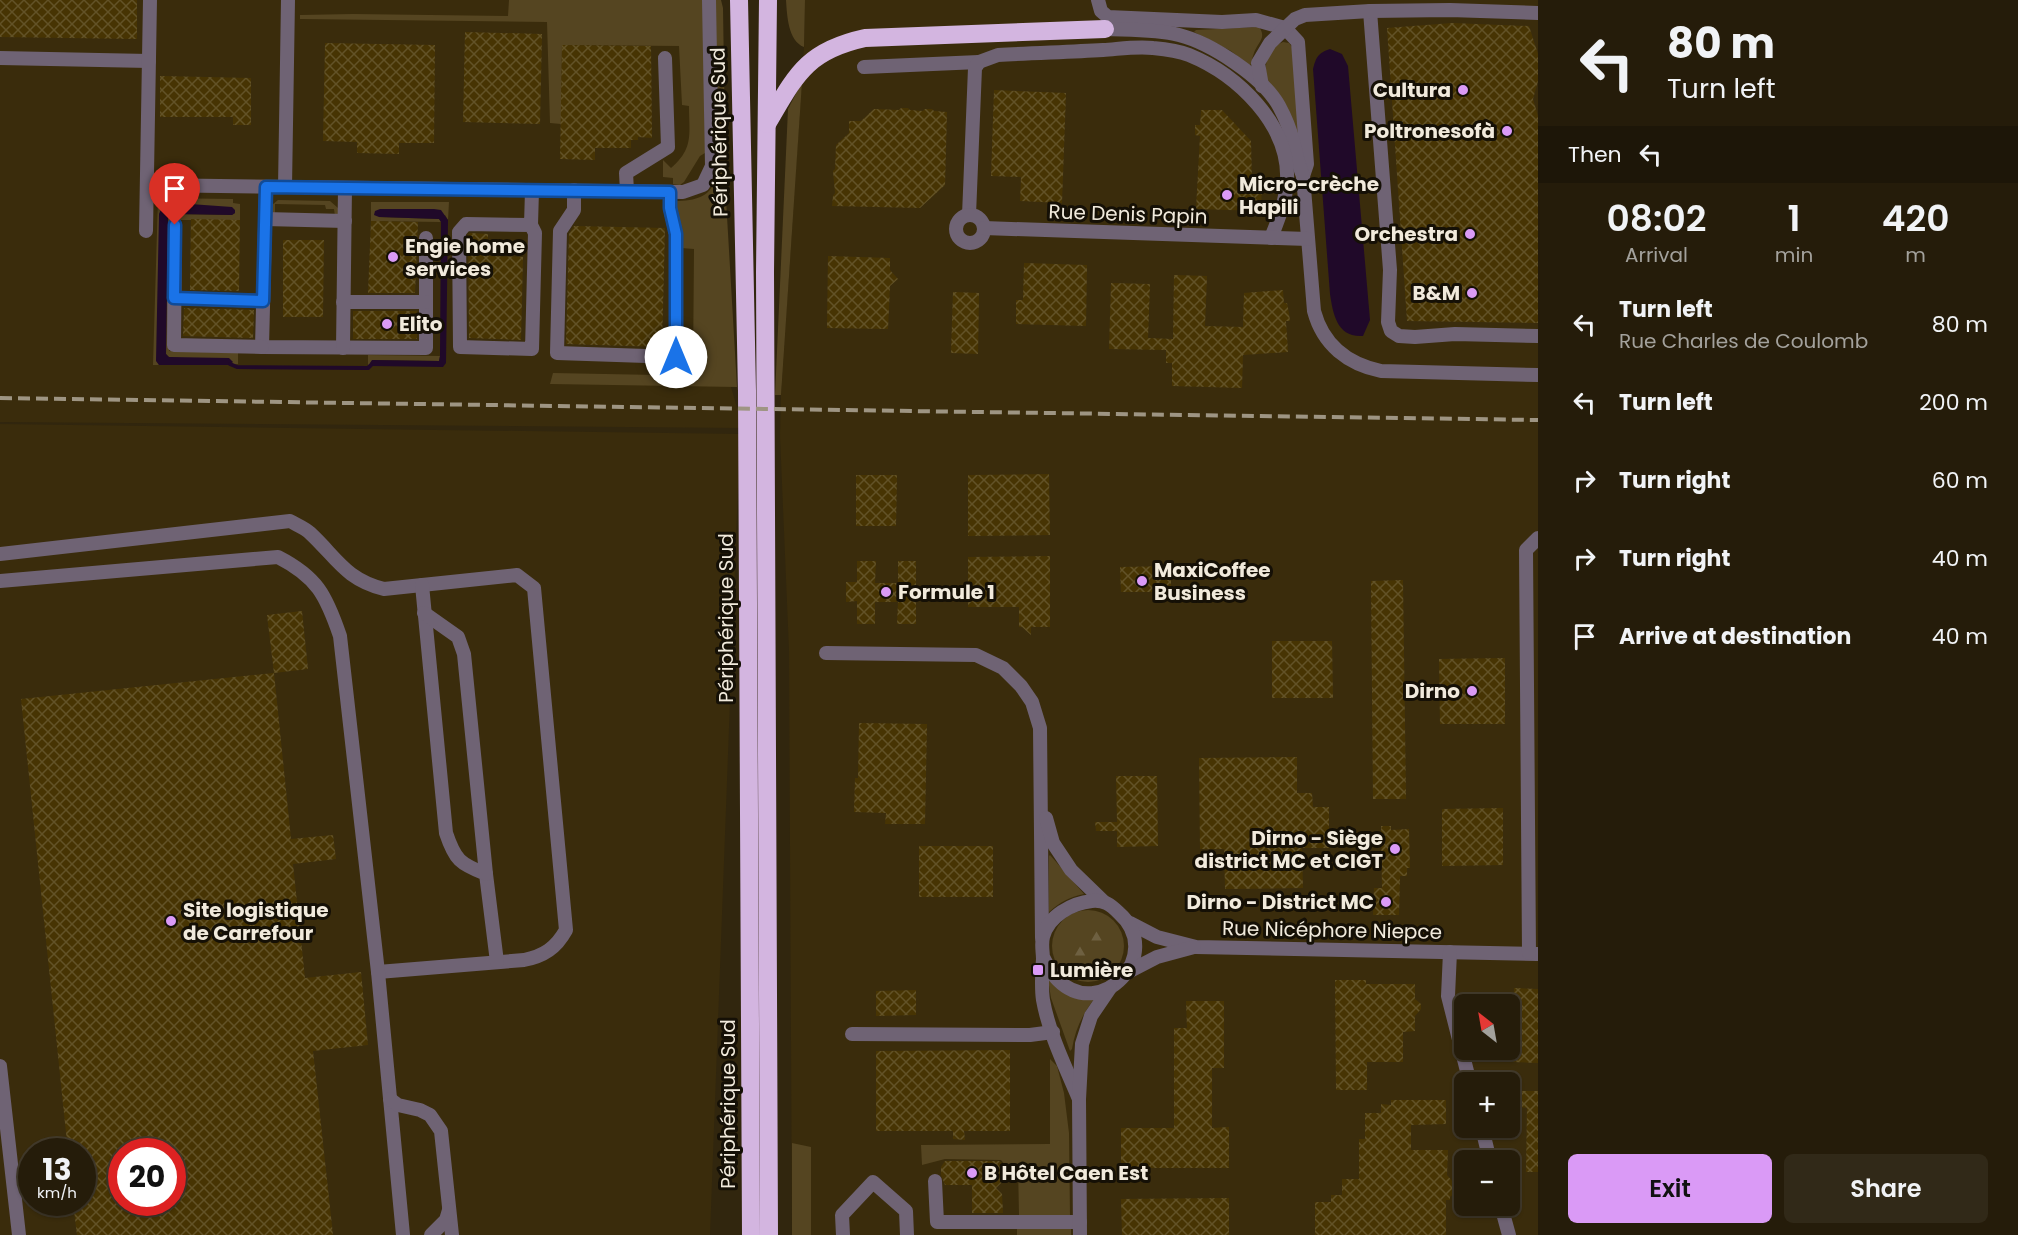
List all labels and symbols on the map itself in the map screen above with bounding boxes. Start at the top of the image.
street label: Périphérique Sud [704,47,734,217]
place label: Cultura [1373,76,1451,104]
marker: Cultura [1456,83,1470,97]
place label: Poltronesofà [1364,117,1495,145]
marker: Poltronesofà [1500,124,1514,138]
pin [149,163,200,225]
place label: Micro-crèche Hapili [1239,170,1379,221]
marker: Micro-crèche Hapili [1220,188,1234,202]
street label: Rue Denis Papin [1048,197,1208,231]
place label: Orchestra [1354,220,1458,248]
marker: Orchestra [1463,227,1477,241]
place label: Engie home services [405,232,525,283]
marker: Engie home services [386,250,400,264]
place label: B&M [1413,279,1460,307]
marker: B&M [1465,286,1479,300]
place label: Elito [399,310,443,338]
marker: Elito [380,317,394,331]
position arrow [644,325,708,389]
street label: Périphérique Sud [712,533,740,703]
place label: MaxiCoffee Business [1154,556,1271,607]
marker: MaxiCoffee Business [1135,574,1149,588]
place label: Formule 1 [898,578,995,606]
marker: Formule 1 [879,585,893,599]
place label: Dirno [1405,677,1460,705]
marker: Dirno [1465,684,1479,698]
place label: Dirno - Siège district MC et CIGT [1195,824,1383,875]
marker: Dirno - Siège district MC et CIGT [1388,842,1402,856]
place label: Dirno - District MC [1186,888,1374,916]
marker: Dirno - District MC [1379,895,1393,909]
place label: Site logistique de Carrefour [183,896,329,947]
marker: Site logistique de Carrefour [164,914,178,928]
street label: Rue Nicéphore Niepce [1222,914,1442,946]
place label: Lumière [1050,956,1133,984]
marker: Lumière [1031,963,1045,977]
north arrow [1454,994,1520,1060]
street label: Périphérique Sud [714,1019,742,1189]
speed limit sign: 20 [108,1138,186,1216]
place label: B Hôtel Caen Est [984,1159,1148,1187]
marker: B Hôtel Caen Est [965,1166,979,1180]

